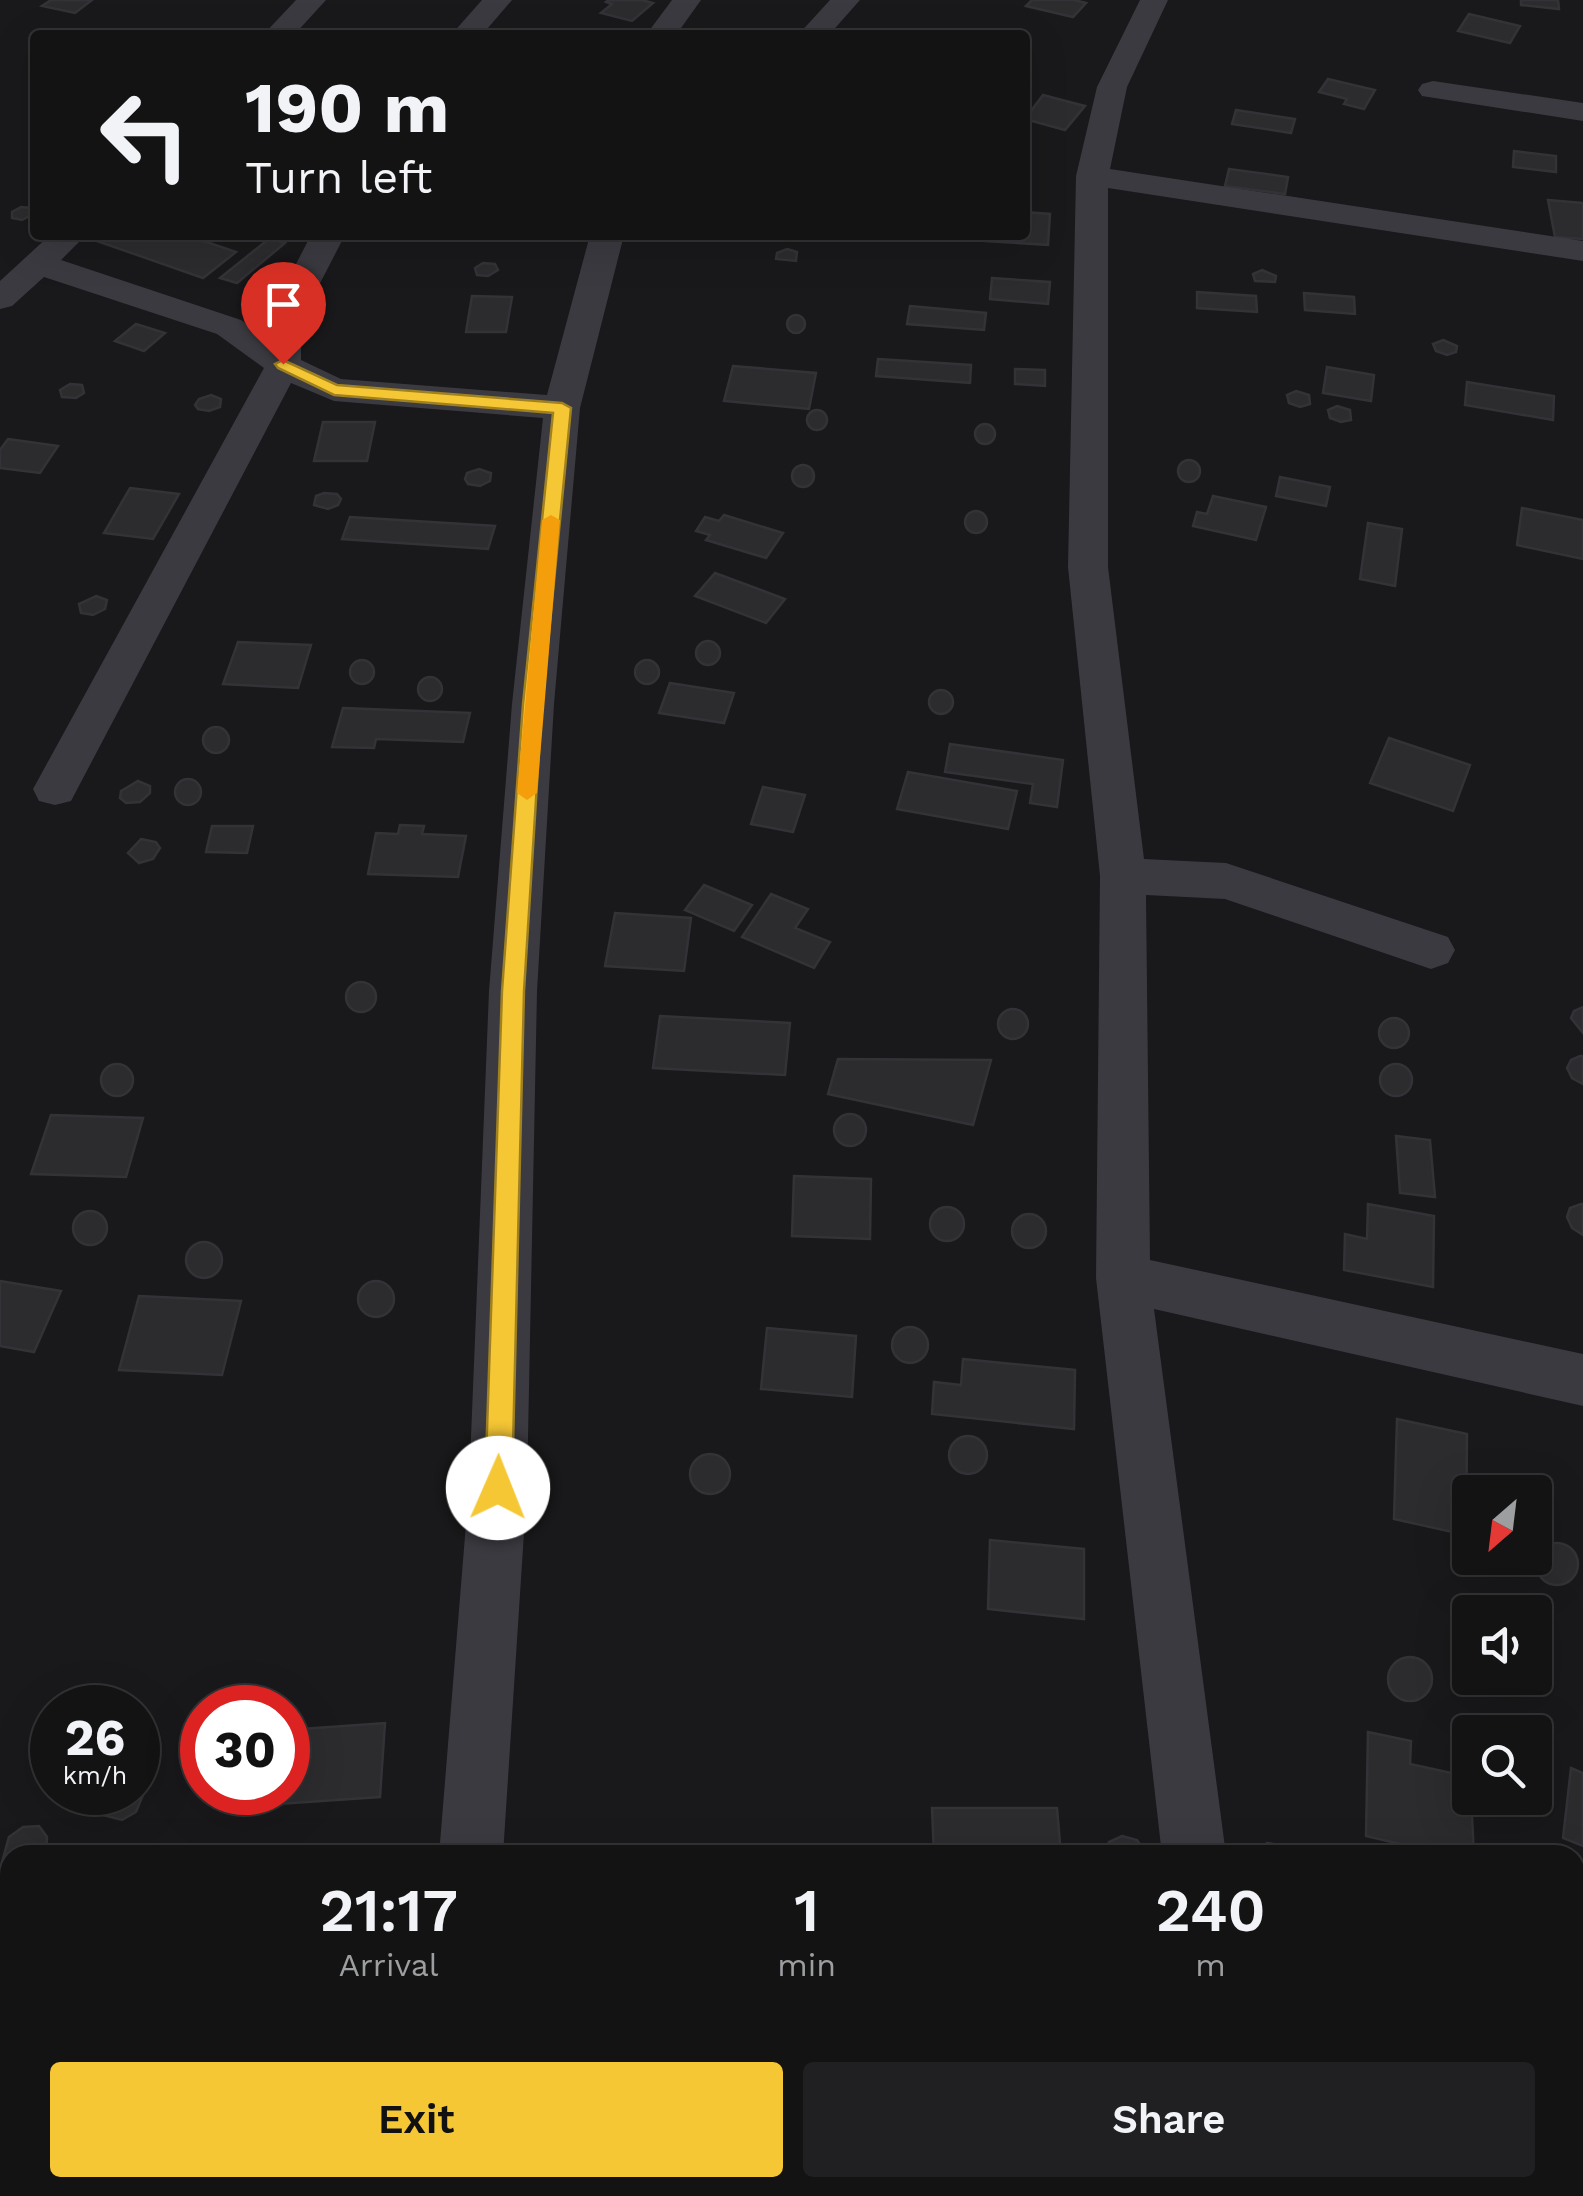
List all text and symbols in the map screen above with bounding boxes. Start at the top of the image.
text: 190 m [245,67,449,149]
icon: left [80,70,210,200]
text: Turn left [245,151,432,204]
pin [241,262,326,365]
icon: arrive [256,277,311,332]
position arrow [446,1436,550,1540]
north arrow [1452,1475,1552,1575]
map controls [1452,1475,1552,1815]
button: sound [1452,1595,1552,1695]
speed limit sign: 30 [180,1685,310,1815]
text: 26 [65,1708,125,1767]
button: search [1452,1715,1552,1815]
text: km/h [63,1761,127,1790]
text: 21:17 [319,1875,458,1946]
text: 1 [794,1875,819,1946]
text: 240 [1155,1875,1266,1946]
text: Arrival [339,1946,439,1984]
text: min [777,1946,836,1984]
text: m [1195,1946,1226,1984]
button: Exit [50,2062,783,2177]
button: Share [803,2062,1535,2177]

